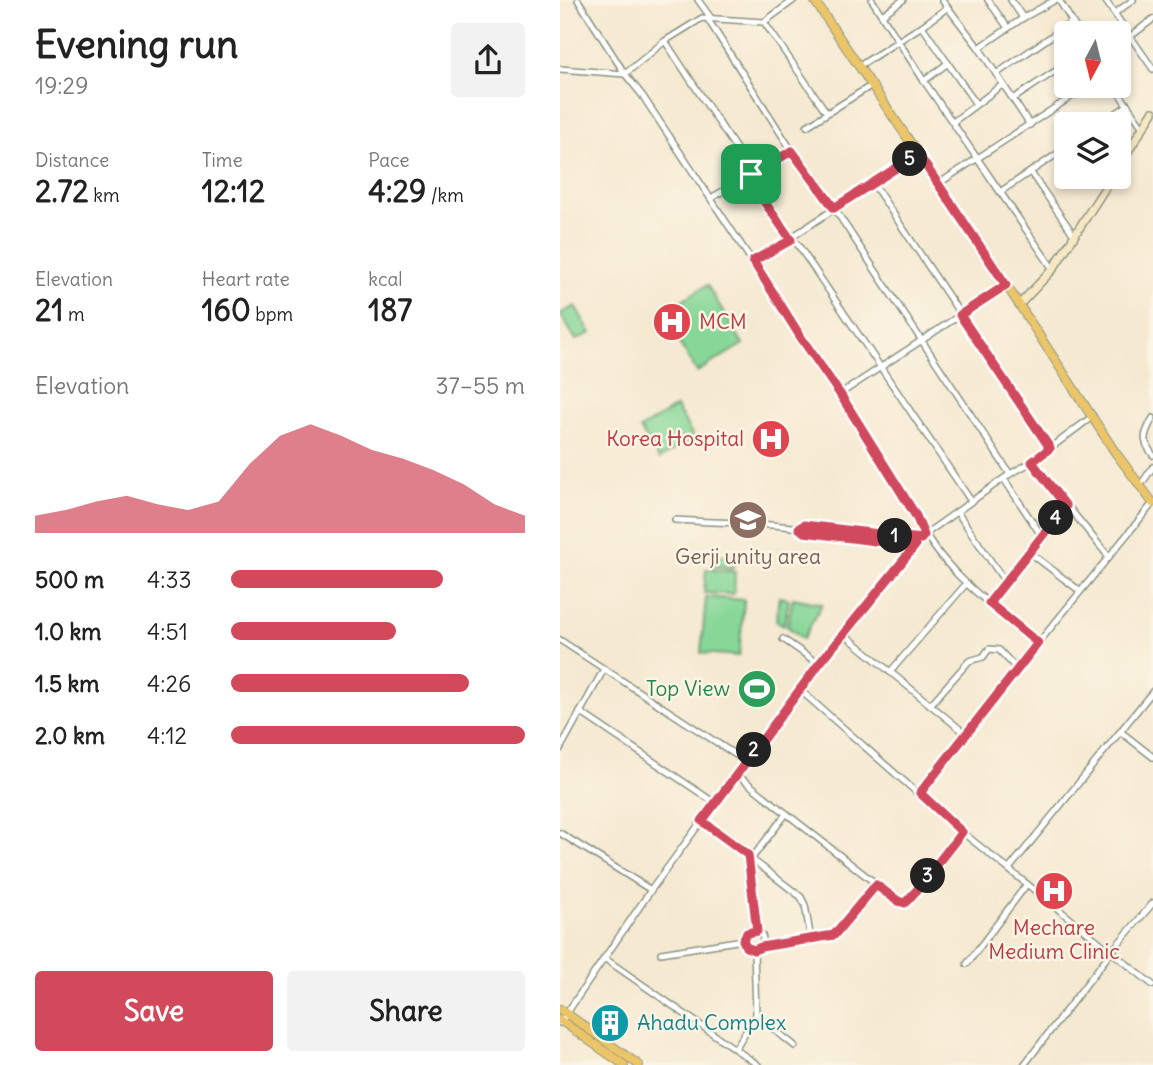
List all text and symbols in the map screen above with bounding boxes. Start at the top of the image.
text: Evening run [35,21,238,68]
north arrow [1054,21,1130,98]
map controls [1054,21,1131,189]
button: share [451,23,525,97]
text: 19:29 [35,71,88,100]
button: layers [1054,112,1131,189]
pin: 5 [892,142,928,176]
pin [721,144,781,204]
text: 5 [904,146,915,170]
text: Distance [35,148,109,172]
text: Time [202,148,243,172]
text: Pace [368,148,410,172]
icon: arrive [732,155,770,193]
text: 2.72 [35,172,89,210]
text: 12:12 [202,172,265,210]
text: 4:29 [368,172,426,210]
text: km [89,183,120,207]
text: /km [426,183,464,207]
text: Elevation [35,267,113,291]
text: Heart rate [202,267,290,291]
text: kcal [368,267,403,291]
text: 21 [35,291,63,329]
text: 160 [202,291,251,329]
text: 187 [368,291,412,329]
hospital icon: MCM [651,301,693,343]
text: m [63,302,85,326]
text: bpm [251,302,293,326]
place label: MCM [699,308,747,335]
text: Elevation [35,371,129,400]
text: 37–55 m [436,371,525,400]
hospital icon: Korea Hospital [750,418,792,460]
place label: Korea Hospital [606,425,744,452]
school or university icon: Gerji unity area [727,499,769,541]
pin: 4 [1038,500,1074,536]
text: 4 [1050,505,1061,529]
pin: 1 [878,518,912,554]
text: 1 [891,523,898,547]
place label: Gerji unity area [675,543,821,570]
text: 500 m [35,565,104,594]
text: 4:33 [147,565,192,594]
text: 1.0 km [35,617,101,646]
text: 4:51 [147,617,188,646]
sports icon: Top View [736,668,778,710]
text: 1.5 km [35,669,100,698]
text: 4:26 [147,669,191,698]
place label: Top View [646,675,730,702]
text: 2.0 km [35,721,105,750]
text: 4:12 [147,721,187,750]
pin: 2 [736,732,772,768]
text: 2 [748,737,759,761]
pin: 3 [910,858,946,894]
text: 3 [922,863,933,887]
hospital icon: Mechare Medium Clinic [1033,870,1075,912]
place label: Mechare Medium Clinic [988,914,1120,965]
button: Save [35,971,273,1051]
button: Share [287,971,525,1051]
building icon: Ahadu Complex [589,1002,631,1044]
place label: Ahadu Complex [637,1009,786,1036]

